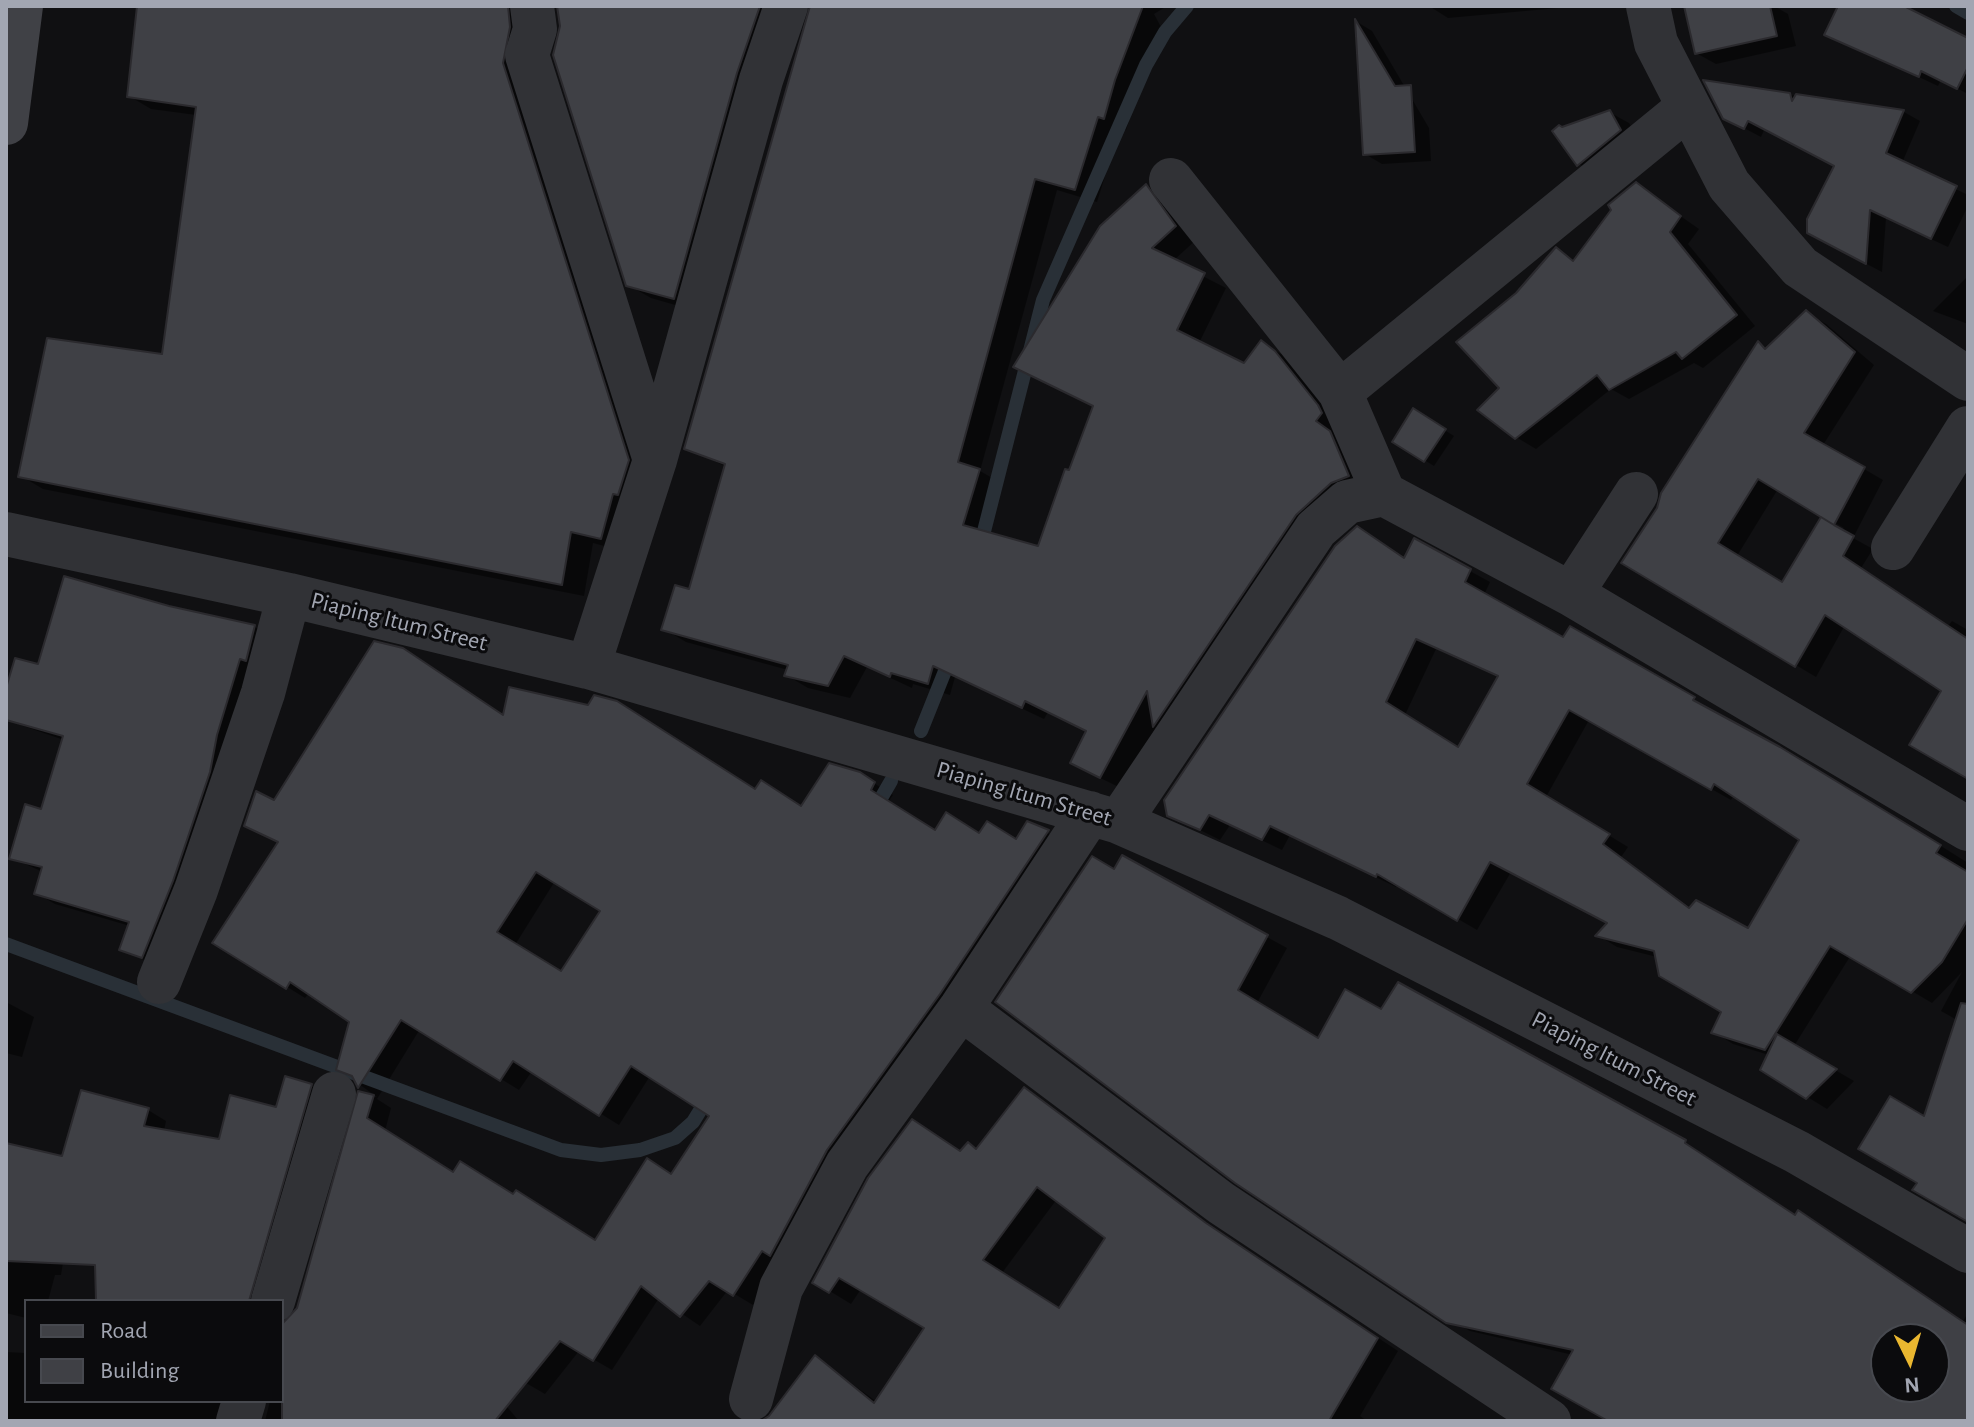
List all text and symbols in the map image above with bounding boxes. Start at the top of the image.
street label: Piaping Itum Street [308,586,490,658]
street label: Piaping Itum Street [933,755,1115,833]
street label: Piaping Itum Street [1527,1005,1701,1113]
legend [24,1299,284,1403]
text: Road [100,1319,148,1343]
north arrow [1870,1323,1950,1403]
text: Building [100,1359,179,1383]
text: N [1903,1373,1921,1397]

